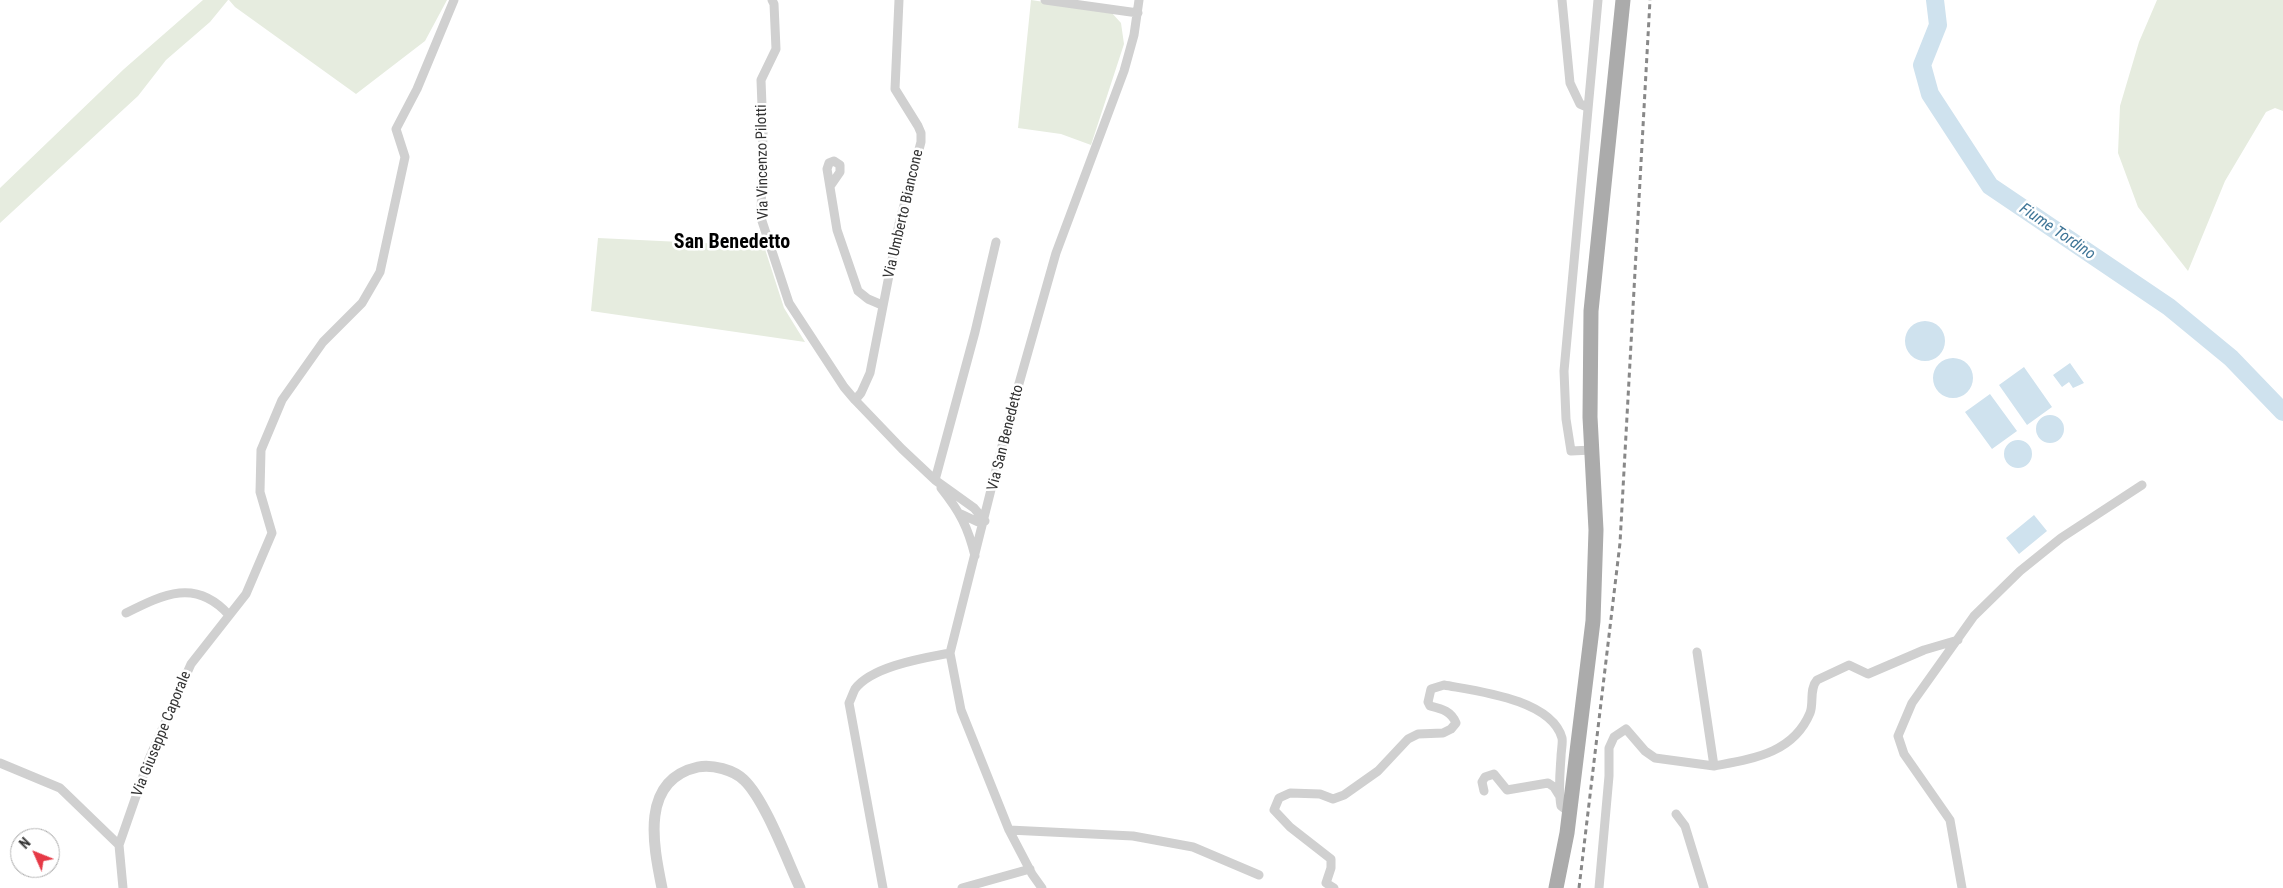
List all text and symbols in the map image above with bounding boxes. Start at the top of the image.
street label: Via Vincenzo Pilotti [753,104,773,220]
street label: Via Umberto Biancone [880,148,928,280]
water label: Fiume Tordino [2015,200,2099,264]
district label: San Benedetto [674,231,790,255]
street label: Via San Benedetto [984,383,1028,493]
street label: Via Giuseppe Caporale [129,669,195,799]
north arrow [10,828,60,878]
text: N [16,835,34,852]

